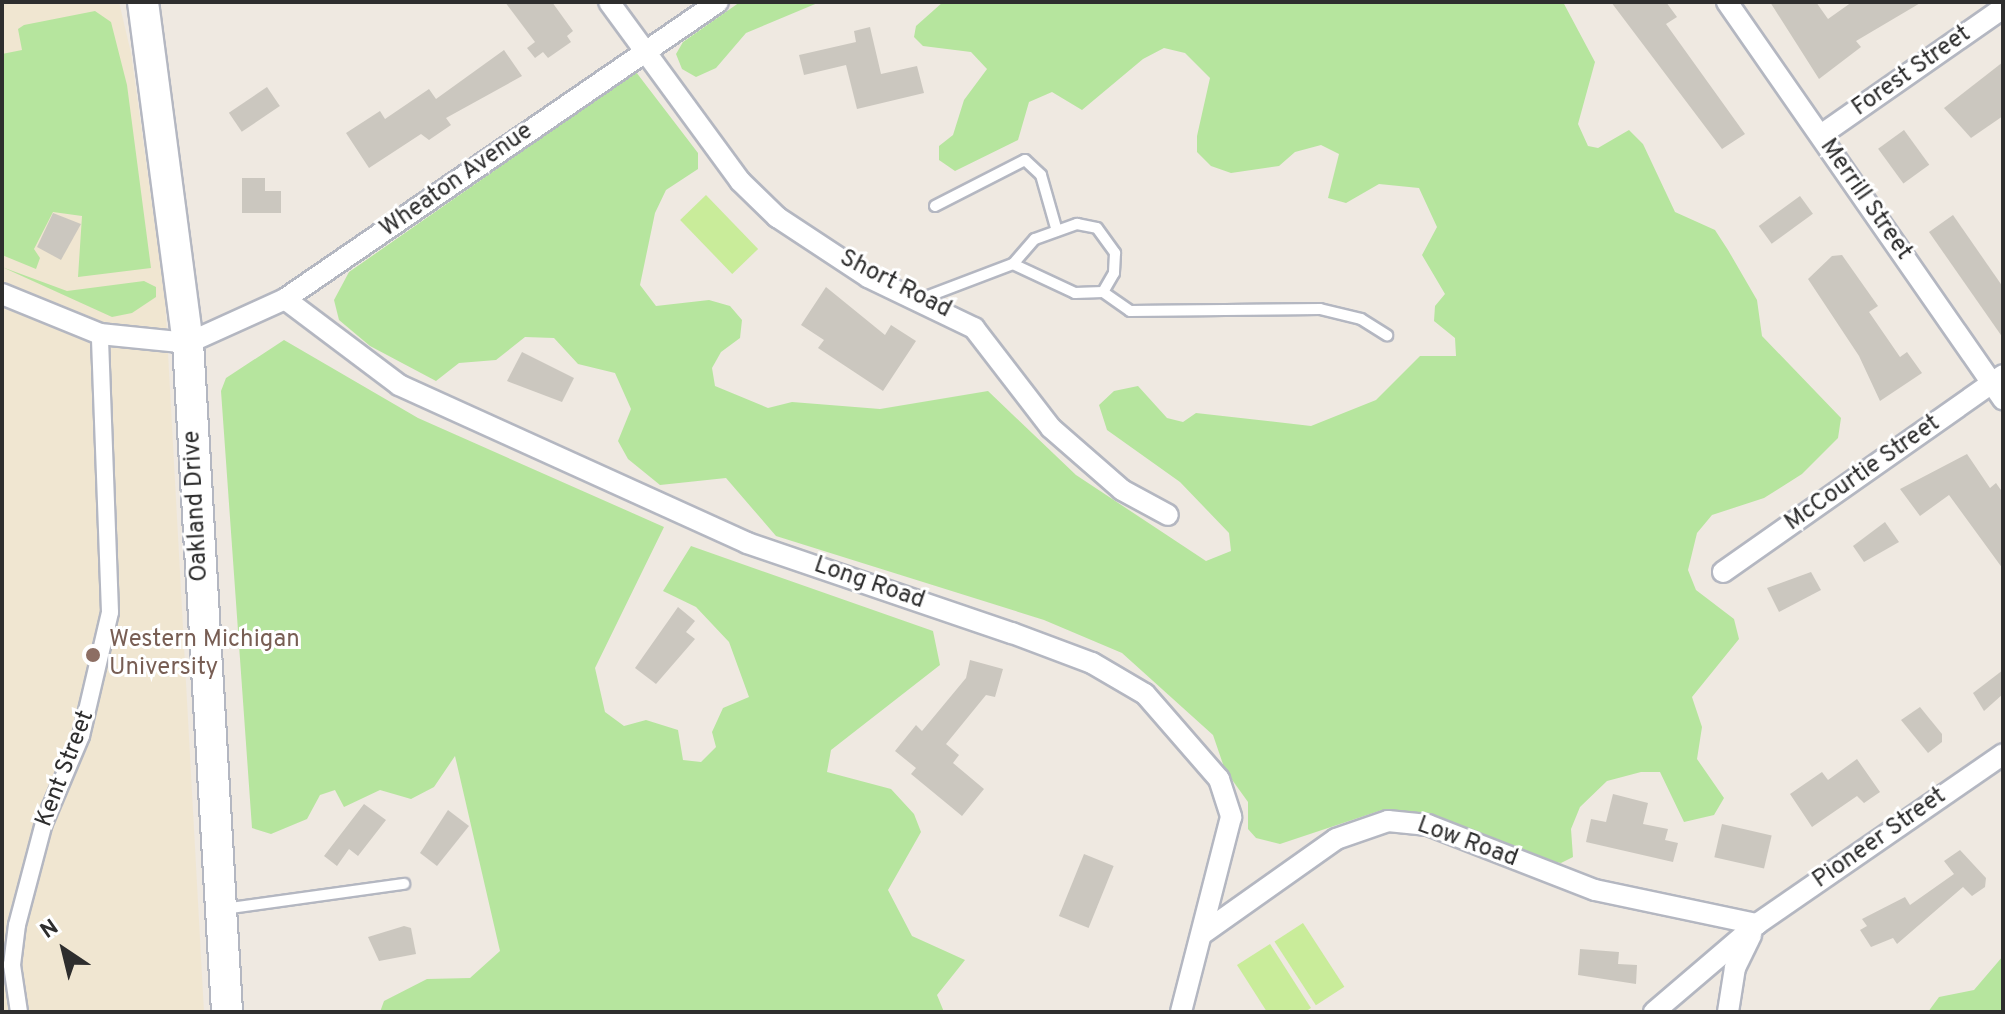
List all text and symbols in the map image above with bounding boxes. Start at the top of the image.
street label: Forest Street [1847,21,1977,123]
street label: Wheaton Avenue [375,117,539,245]
street label: Merrill Street [1813,134,1917,266]
street label: Short Road [834,245,956,325]
street label: McCourtie Street [1780,410,1946,538]
street label: Oakland Drive [179,430,215,582]
street label: Long Road [810,552,928,616]
place label: Western Michigan University [109,627,300,683]
marker: Western Michigan University [84,646,102,664]
street label: Kent Street [31,707,101,831]
street label: Pioneer Street [1808,782,1952,896]
street label: Low Road [1413,812,1521,874]
north arrow [24,910,104,990]
text: N [36,914,64,946]

